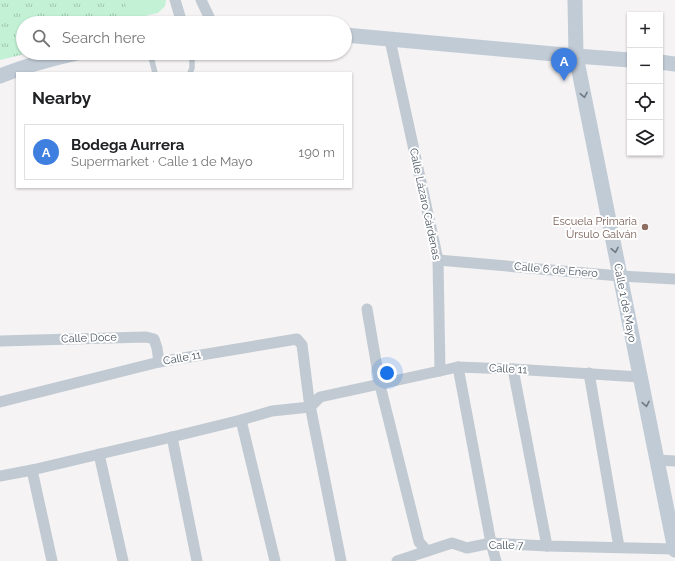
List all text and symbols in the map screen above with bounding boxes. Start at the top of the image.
map controls [627,12,663,156]
button: + [627,12,663,48]
search box [16,16,352,60]
icon: search [30,27,52,49]
text: Search here [62,29,145,47]
pin: A [551,48,577,81]
button: − [627,48,663,84]
button: locate [627,84,663,120]
text: Nearby [32,88,91,108]
one-way arrow [579,91,588,98]
button: layers [627,120,663,156]
text: Bodega Aurrera [71,136,184,154]
text: A [42,145,50,160]
text: 190 m [299,145,335,160]
street label: Calle Lázaro Cárdenas [407,147,443,261]
text: Supermarket · Calle 1 de Mayo [71,154,253,169]
place label: Escuela Primaria Úrsulo Galván [553,215,637,241]
marker: Escuela Primaria Úrsulo Galván [640,222,650,232]
one-way arrow [610,246,618,253]
street label: Calle 6 de Enero [514,260,599,280]
street label: Calle 1 de Mayo [611,262,639,344]
street label: Calle Doce [61,331,118,345]
street label: Calle 11 [162,348,202,368]
street label: Calle 11 [489,362,528,377]
your location [377,363,397,383]
one-way arrow [641,401,649,408]
street label: Calle 7 [489,539,523,552]

